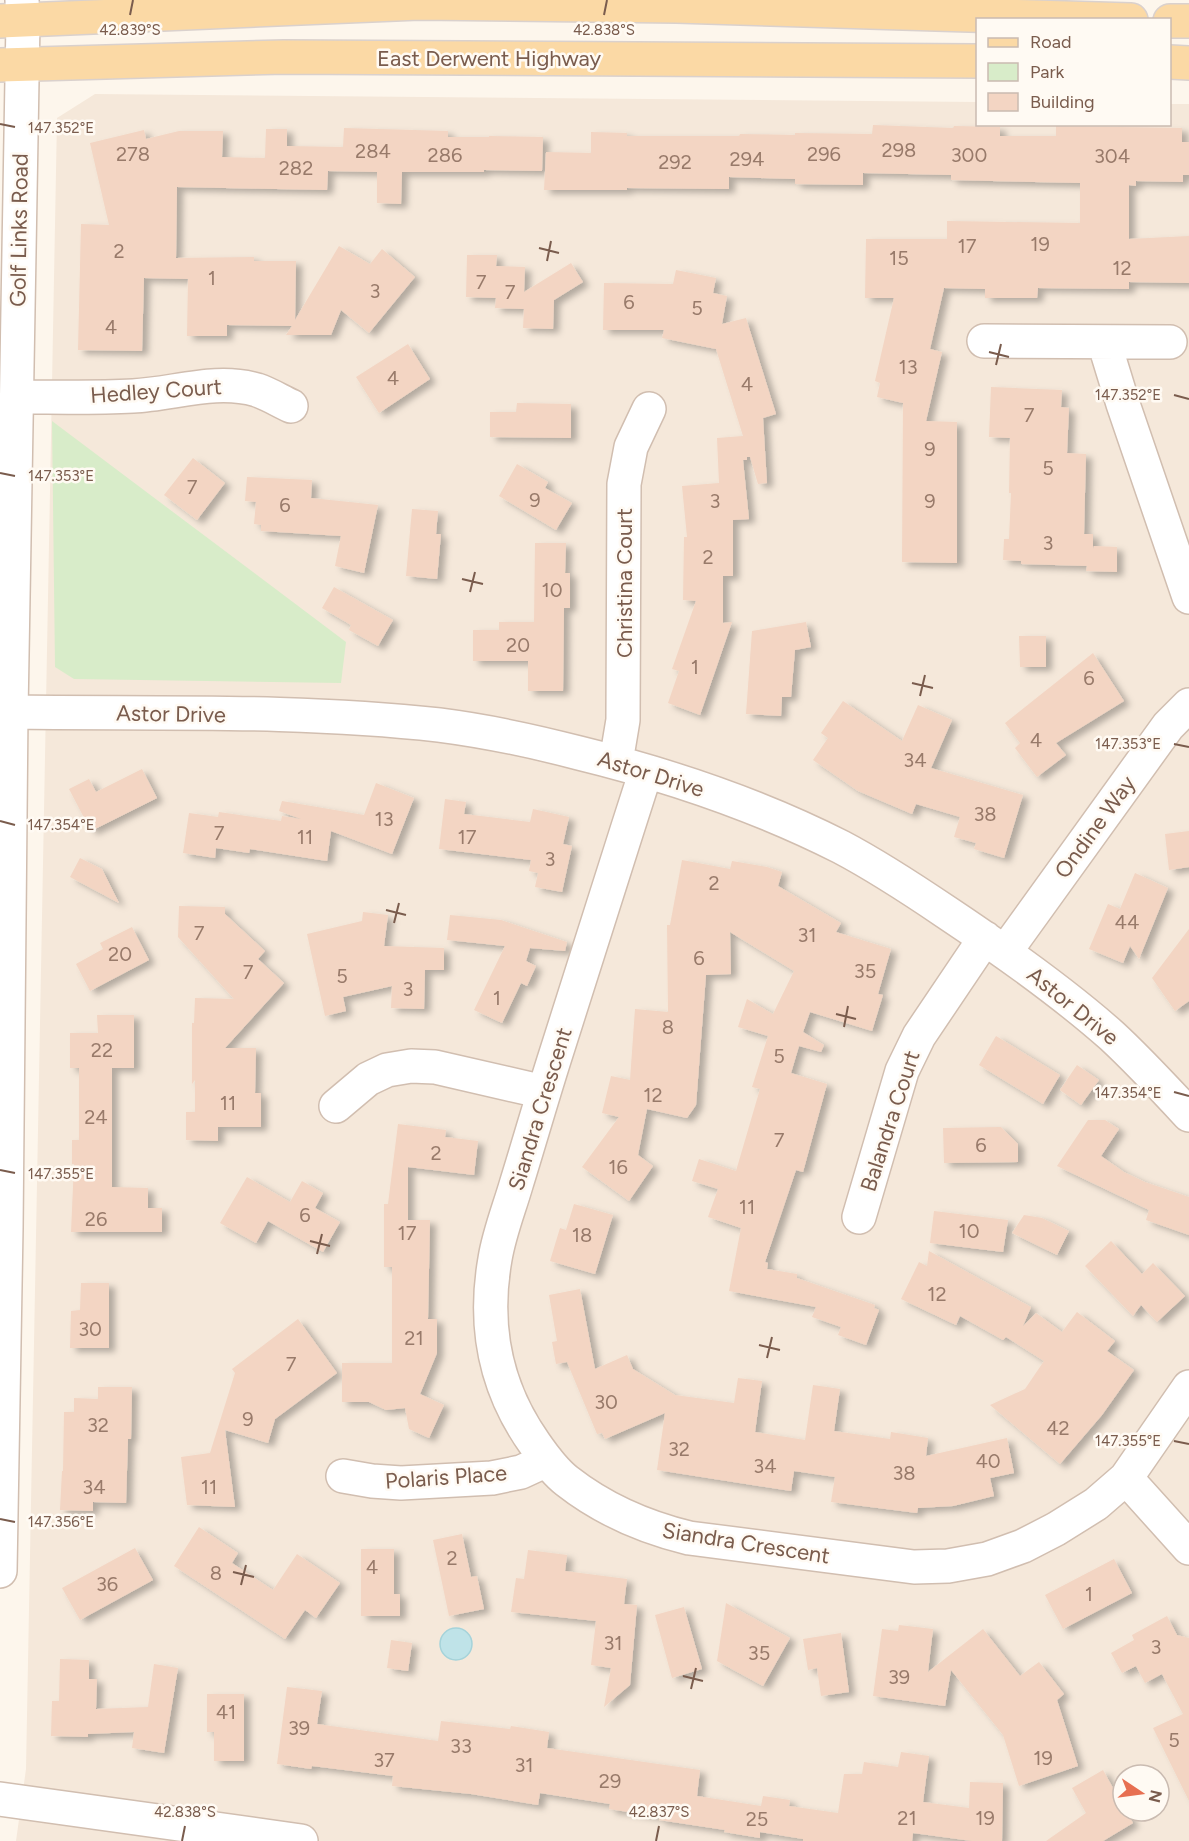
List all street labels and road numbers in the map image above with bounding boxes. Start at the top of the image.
street label: East Derwent Highway [377,45,601,72]
street label: Golf Links Road [4,153,34,307]
street label: Hedley Court [89,373,223,409]
street label: Christina Court [611,508,638,658]
street label: Astor Drive [116,700,226,728]
street label: Astor Drive [594,745,708,803]
street label: Ondine Way [1049,770,1141,883]
street label: Astor Drive [1022,961,1124,1051]
street label: Siandra Crescent [502,1024,578,1194]
street label: Balandra Court [855,1047,925,1195]
street label: Polaris Place [384,1459,508,1495]
street label: Siandra Crescent [660,1516,832,1570]

